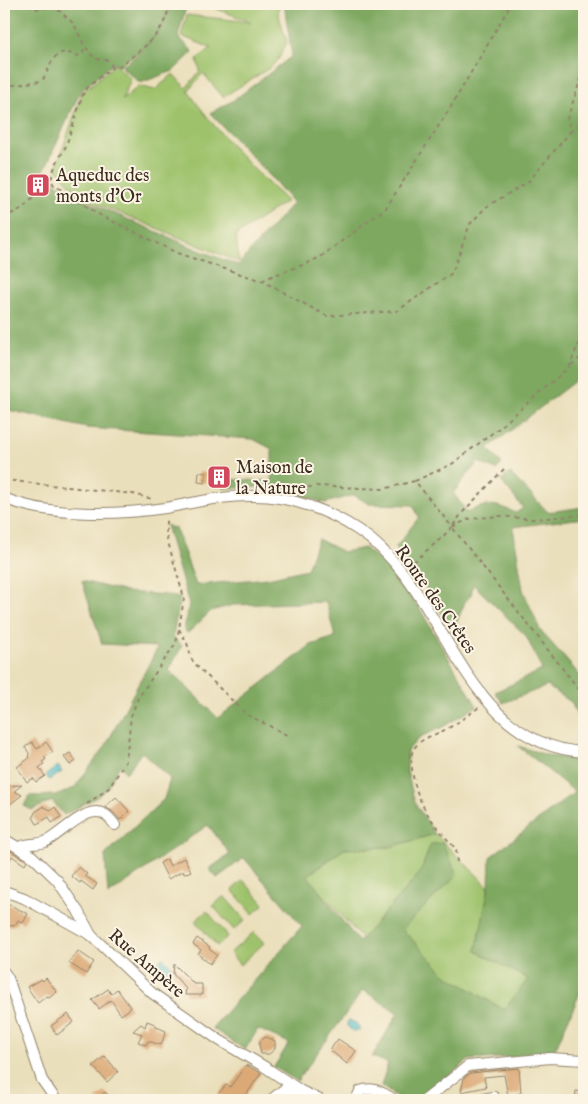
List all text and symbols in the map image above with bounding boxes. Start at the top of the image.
place label: Aqueduc des monts d'Or [55,165,149,209]
building icon: Aqueduc des monts d'Or [25,172,51,198]
place label: Maison de la Nature [236,457,313,501]
building icon: Maison de la Nature [206,464,232,490]
street label: Route des Crêtes [389,541,481,659]
street label: Rue Ampère [103,925,189,1004]

